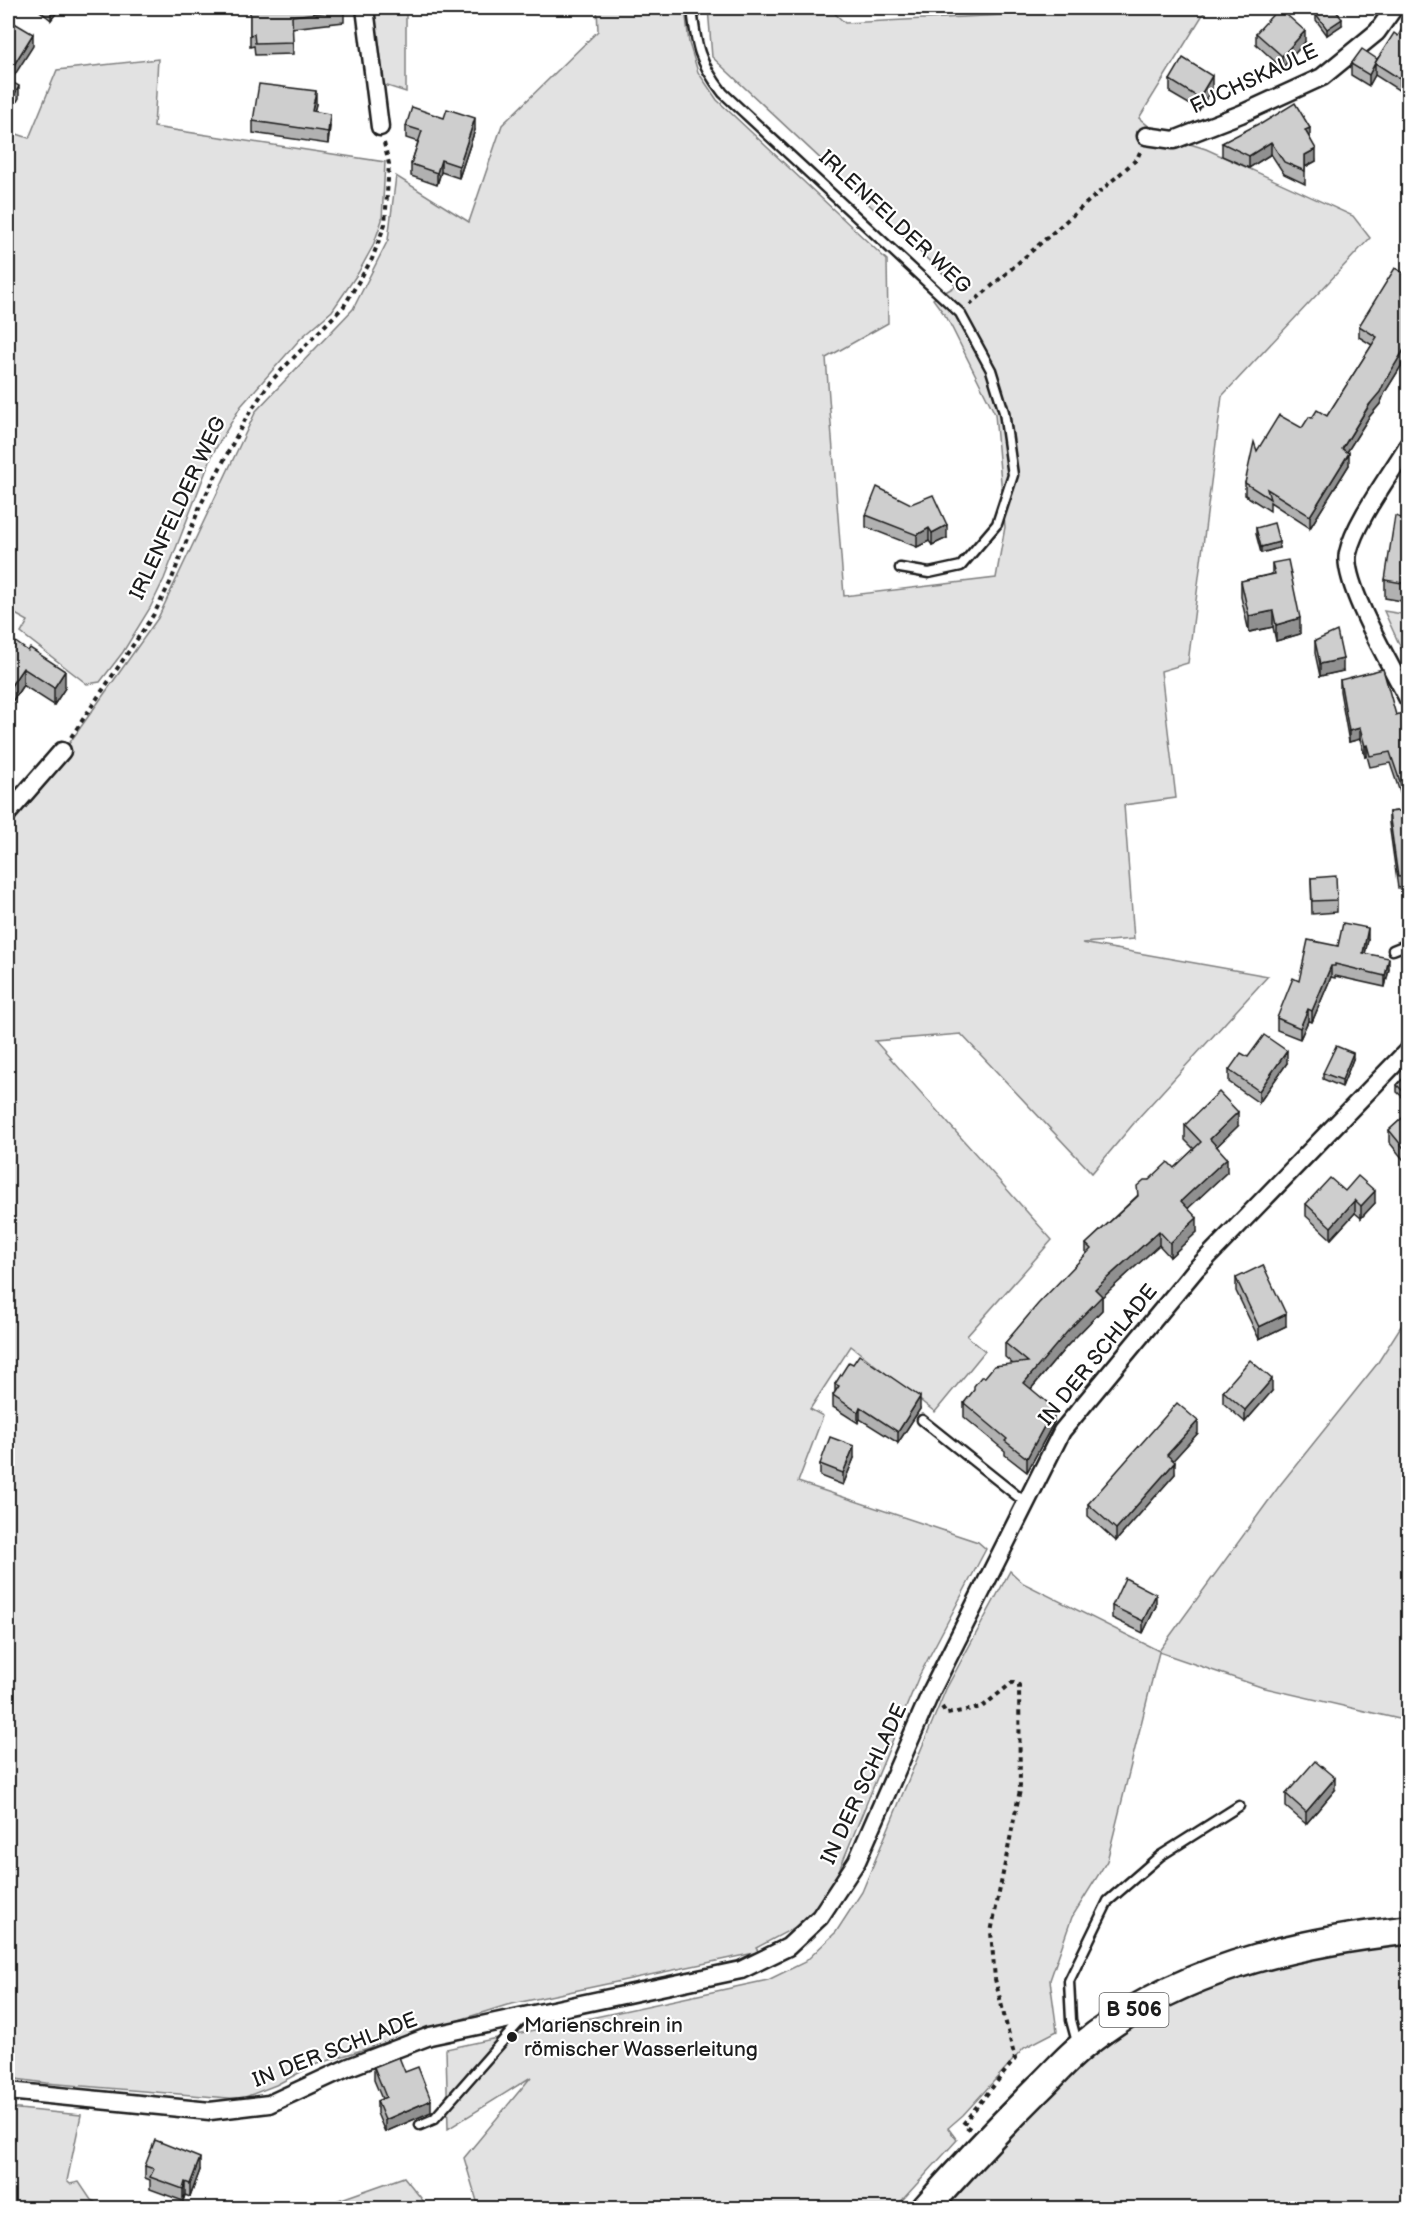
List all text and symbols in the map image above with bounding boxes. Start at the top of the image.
street label: FUCHSKAULE [1186,39,1322,119]
street label: IRLENFELDER WEG [814,145,976,299]
street label: IRLENFELDER WEG [125,412,231,603]
street label: IN DER SCHLADE [1033,1279,1163,1431]
street label: IN DER SCHLADE [816,1700,912,1868]
road number: B 506 [1100,1993,1168,2027]
street label: IN DER SCHLADE [249,2007,421,2093]
place label: Marienschrein in römischer Wasserleitung [524,2013,758,2062]
marker: Marienschrein in römischer Wasserleitung [505,2030,519,2044]

